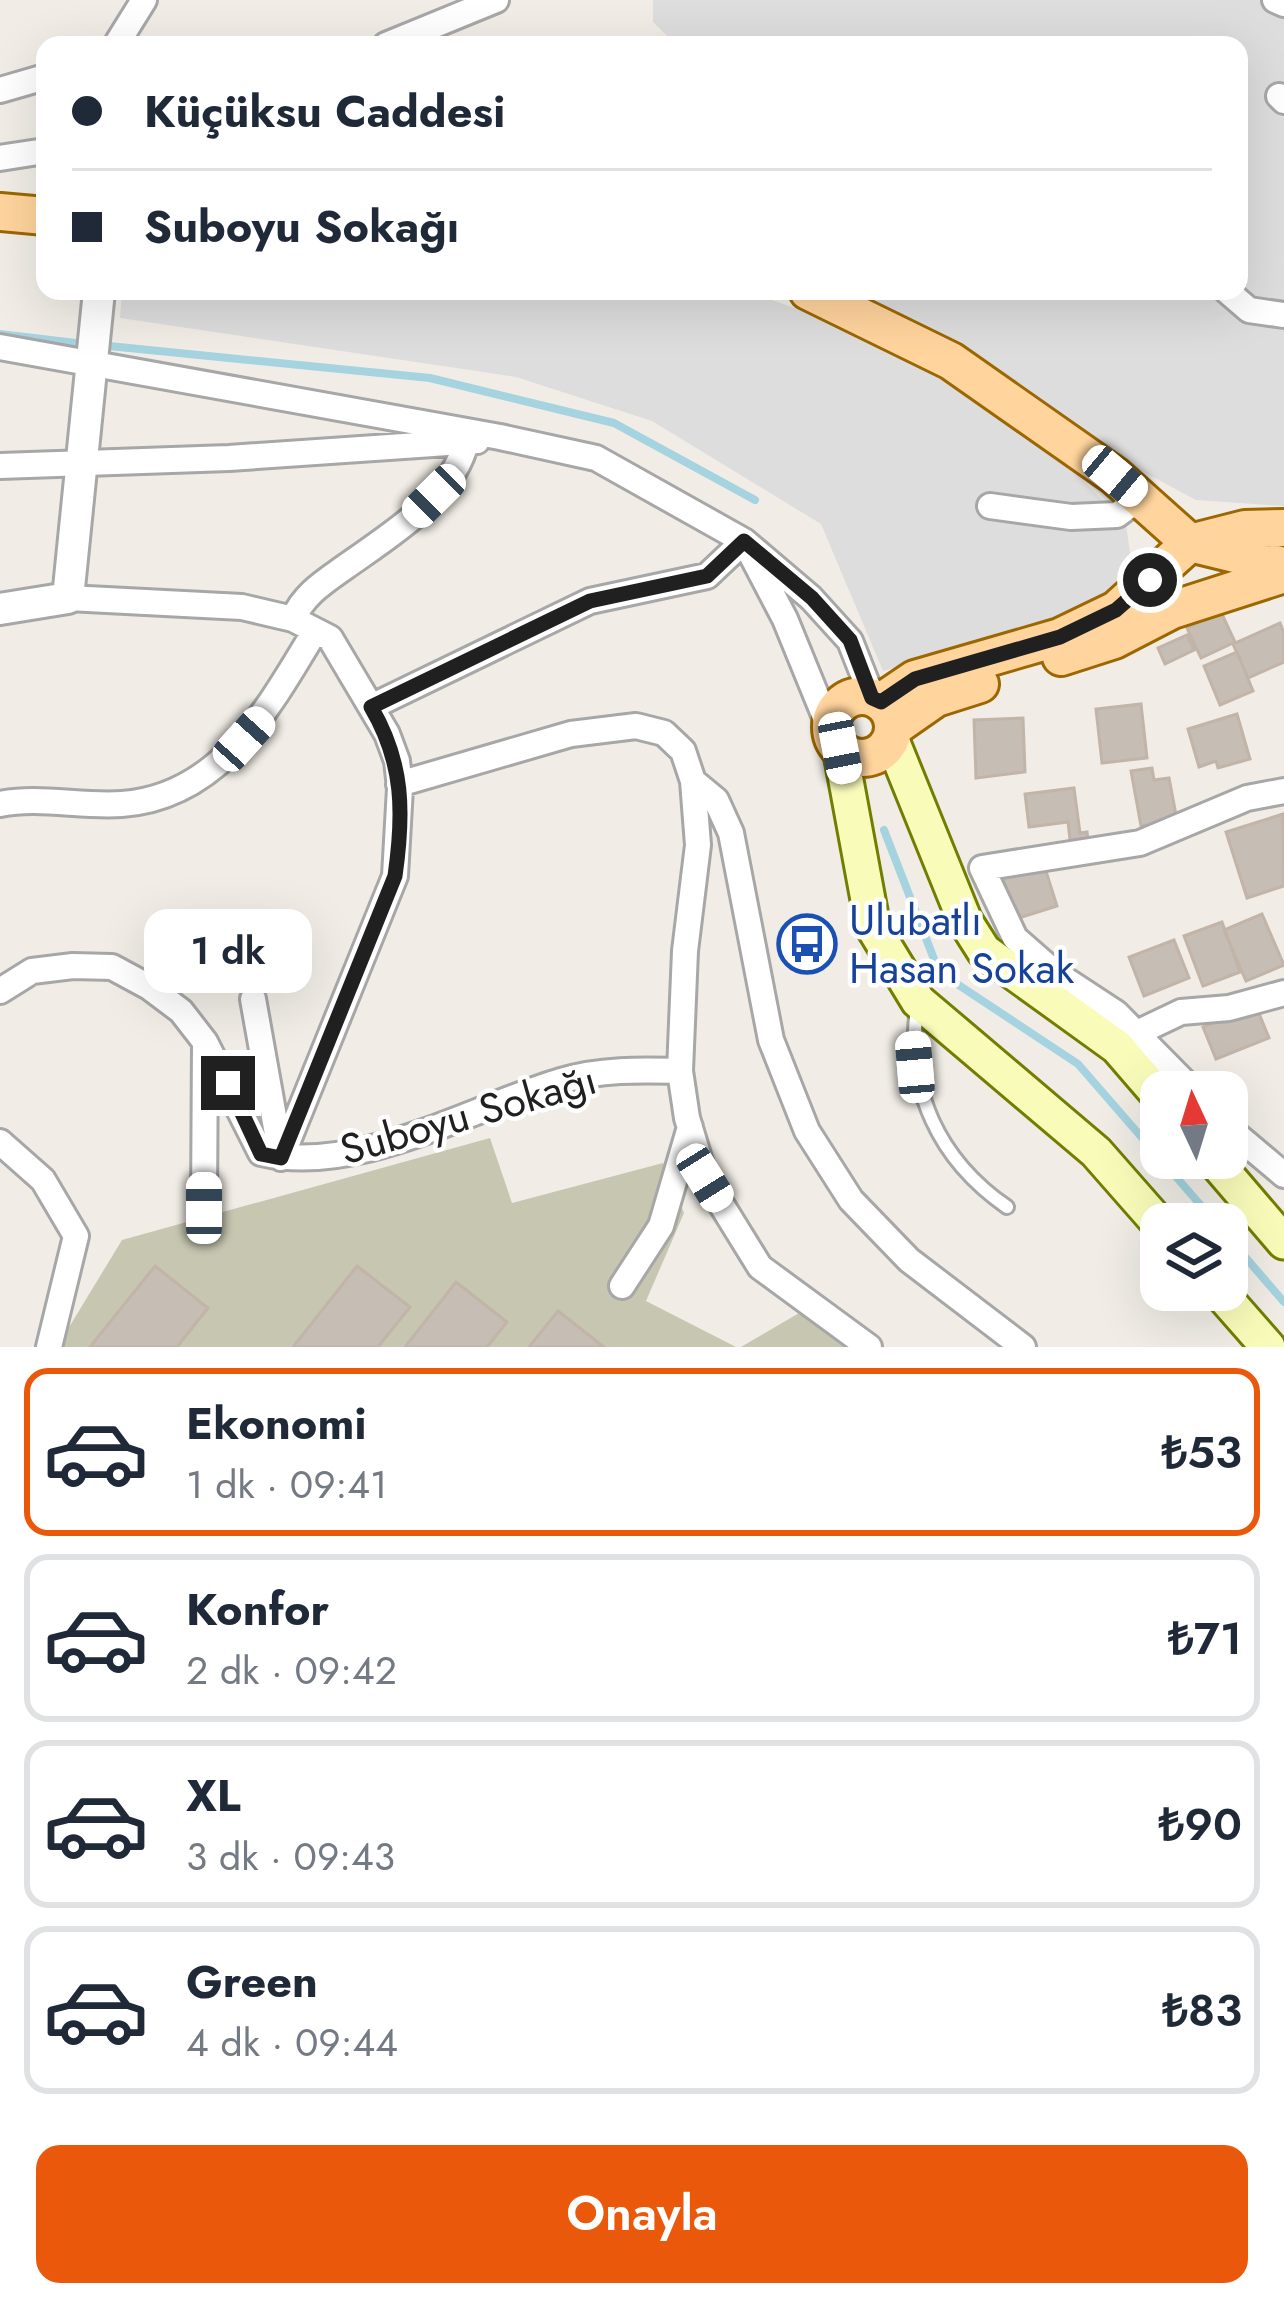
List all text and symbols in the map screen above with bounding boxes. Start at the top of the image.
text: Küçüksu Caddesi [144,79,505,144]
text: Suboyu Sokağı [144,194,459,259]
car [1076,439,1154,513]
car [396,458,472,534]
route start [1123,553,1177,607]
car [207,700,281,778]
car [815,709,865,787]
place label: Ulubatlı Hasan Sokak [849,890,1075,999]
callout: 1 dk [144,909,312,993]
bus stop icon: Ulubatlı Hasan Sokak [776,913,838,975]
text: 1 dk [190,922,266,979]
car [894,1030,936,1104]
street label: Suboyu Sokağı [333,1049,603,1180]
route end [201,1056,255,1110]
north arrow [1140,1071,1248,1179]
map controls [1140,1071,1248,1311]
car [671,1138,739,1218]
car [186,1172,222,1244]
button: layers [1140,1203,1248,1311]
text: Ekonomi [186,1391,367,1456]
icon: car [42,1398,150,1506]
text: ₺53 [1161,1420,1242,1485]
text: 1 dk · 09:41 [186,1456,388,1513]
text: Konfor [186,1577,329,1642]
icon: car [42,1584,150,1692]
text: ₺71 [1168,1606,1242,1671]
text: 2 dk · 09:42 [186,1642,397,1699]
text: XL [186,1763,241,1828]
icon: car [42,1770,150,1878]
text: ₺90 [1159,1792,1242,1857]
text: 3 dk · 09:43 [186,1828,395,1885]
text: Green [186,1949,318,2014]
icon: car [42,1956,150,2064]
text: ₺83 [1162,1978,1242,2043]
text: 4 dk · 09:44 [186,2014,398,2071]
button: Onayla [36,2145,1248,2283]

